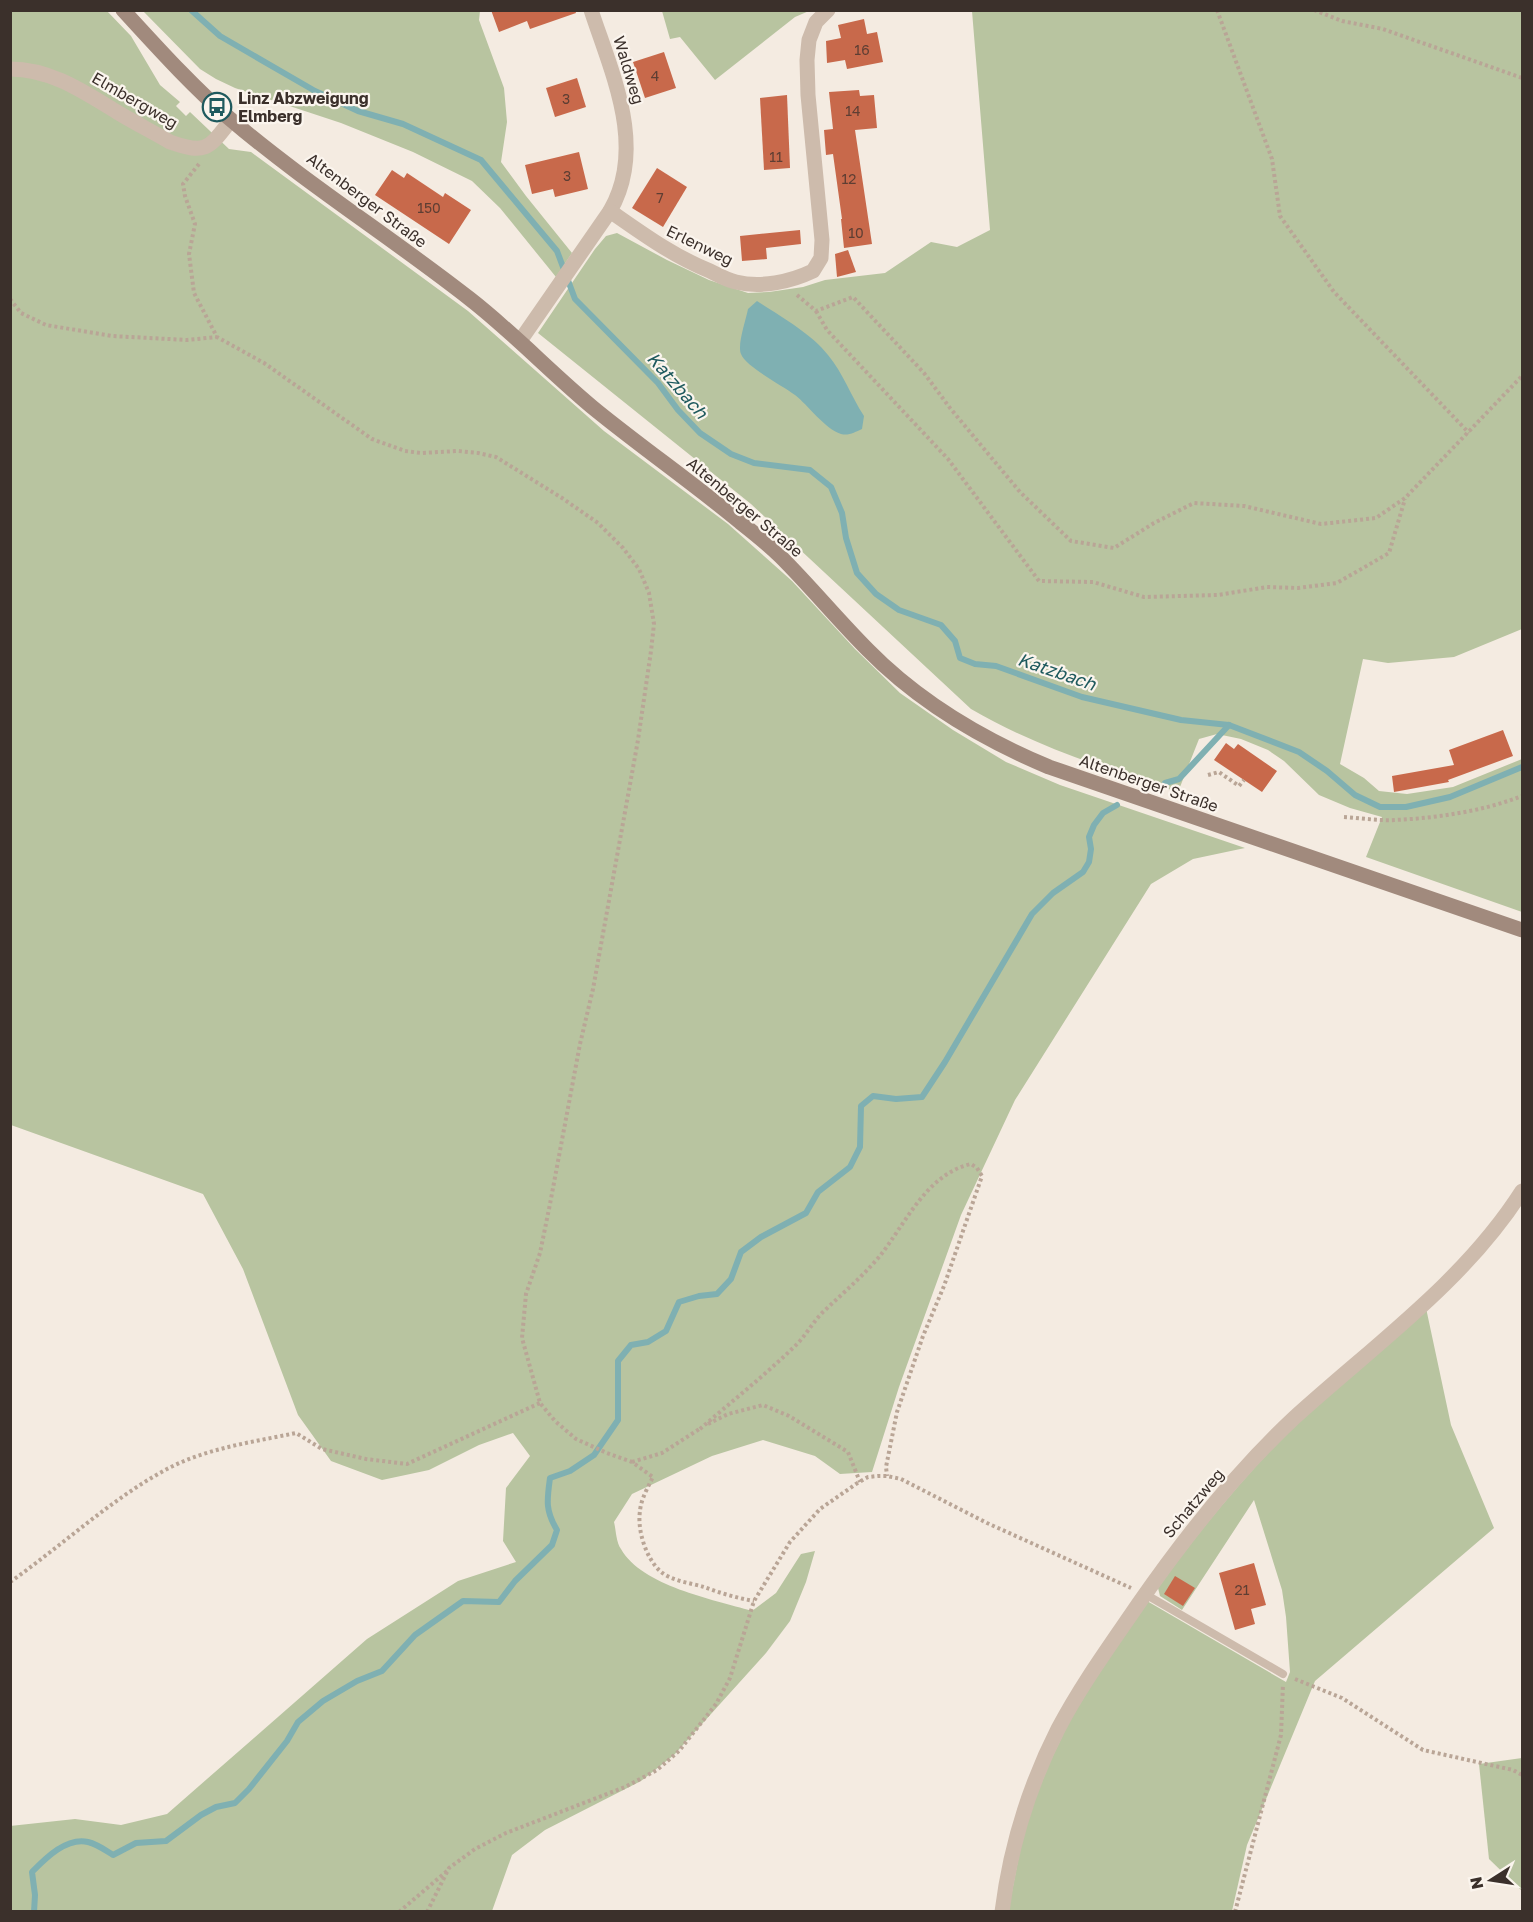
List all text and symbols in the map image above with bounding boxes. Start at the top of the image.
street label: Waldweg [609,33,649,107]
house number: 16 [854,41,870,58]
street label: Elmbergweg [88,67,182,133]
house number: 4 [651,67,659,84]
place label: Linz Abzweigung Elmberg [238,88,369,126]
house number: 3 [562,90,570,107]
bus stop icon: Linz Abzweigung Elmberg [201,91,233,123]
house number: 14 [845,102,861,119]
street label: Altenberger Straße [303,148,431,252]
house number: 11 [769,148,783,165]
house number: 3 [563,167,571,184]
house number: 12 [842,170,856,187]
house number: 7 [656,189,664,206]
house number: 150 [417,199,441,216]
street label: Erlenweg [663,220,737,270]
house number: 10 [848,224,864,241]
water label: Katzbach [643,347,714,424]
street label: Altenberger Straße [683,453,807,561]
water label: Katzbach [1015,647,1100,695]
street label: Altenberger Straße [1077,750,1221,816]
street label: Schatzweg [1158,1464,1228,1542]
house number: 21 [1235,1581,1250,1598]
north arrow [1461,1850,1521,1910]
text: N [1465,1875,1487,1891]

